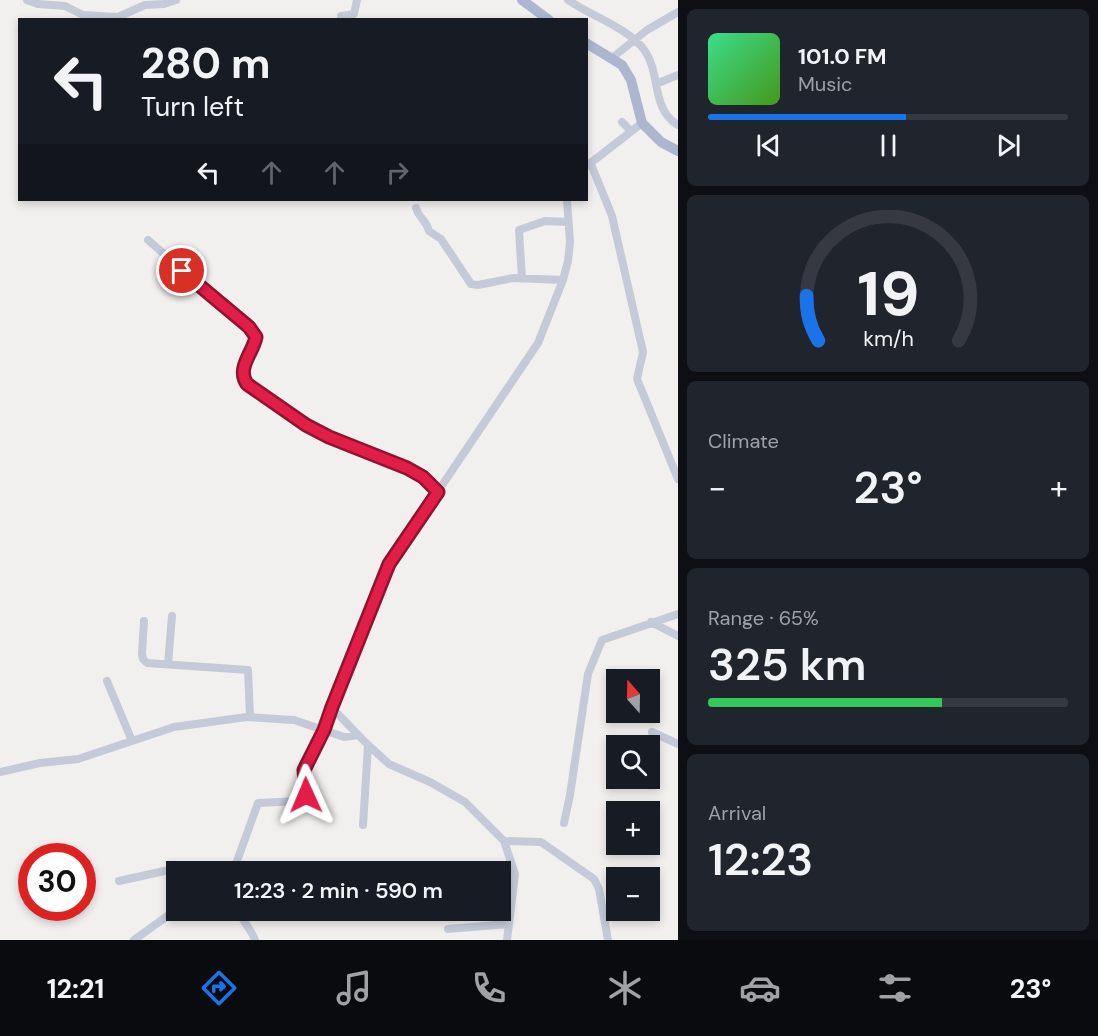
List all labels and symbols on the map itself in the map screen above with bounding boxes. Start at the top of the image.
pin [156,245,207,296]
north arrow [606,669,660,723]
position arrow [274,763,338,827]
speed limit sign: 30 [18,843,96,921]

